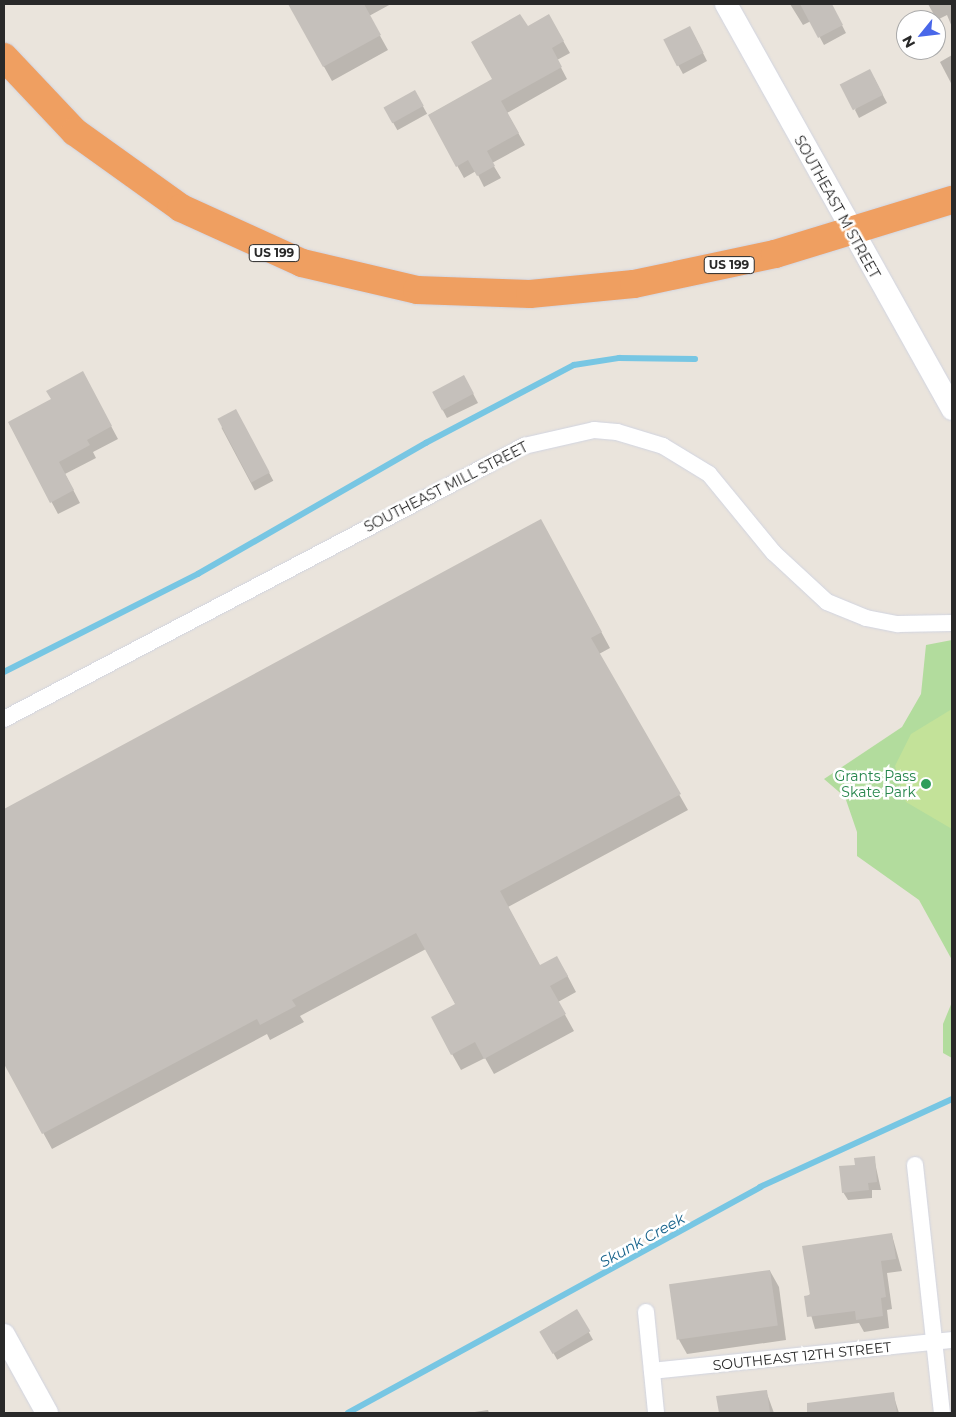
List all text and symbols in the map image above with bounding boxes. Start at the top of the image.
north arrow [896,10,946,60]
text: N [898,32,919,51]
street label: SOUTHEAST M STREET [791,133,883,281]
road number: US 199 [248,244,300,262]
road number: US 199 [703,256,755,274]
street label: SOUTHEAST MILL STREET [361,438,531,536]
place label: Grants Pass Skate Park [834,768,916,800]
marker: Grants Pass Skate Park [920,778,932,790]
water label: Skunk Creek [596,1209,688,1271]
street label: SOUTHEAST 12TH STREET [712,1338,892,1374]

